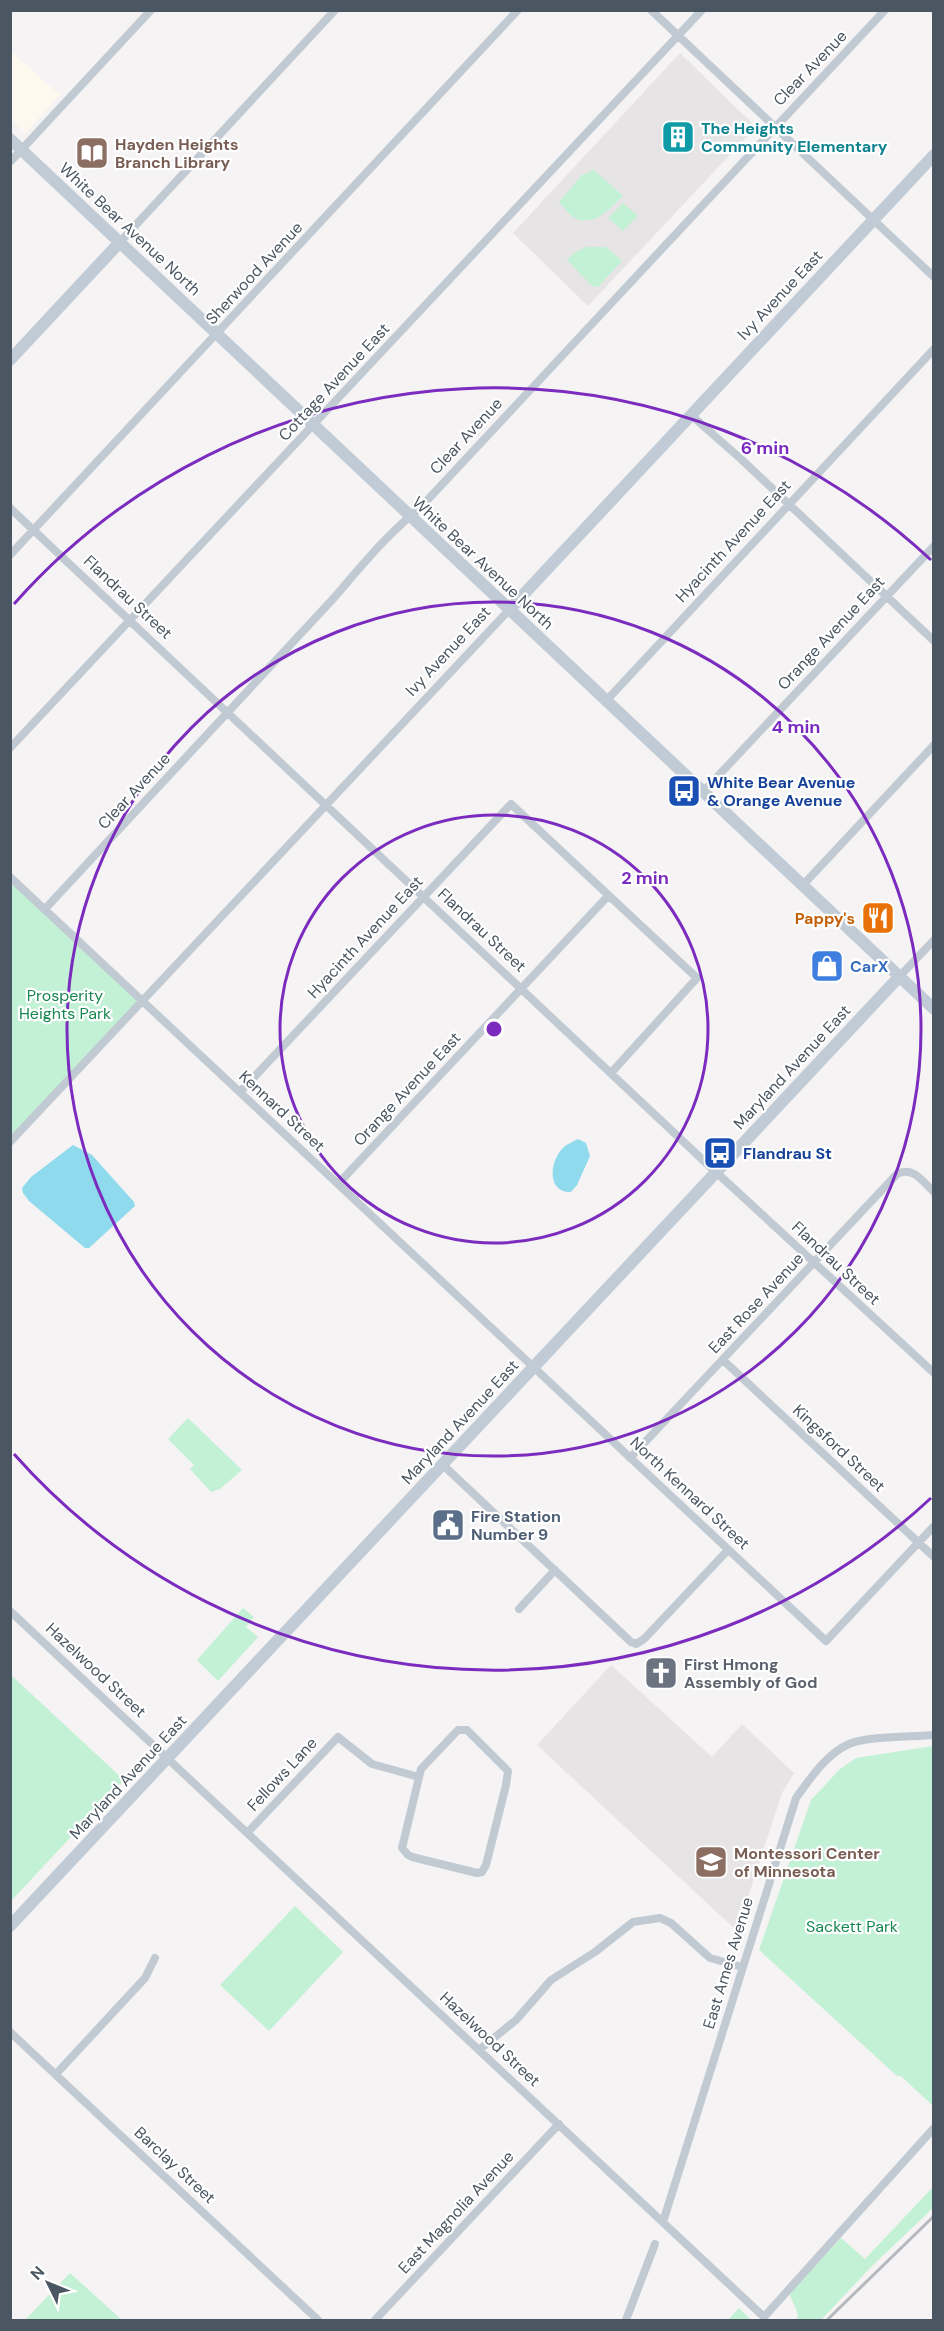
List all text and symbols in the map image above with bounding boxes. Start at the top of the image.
street label: Clear Avenue [769,26,851,110]
place label: The Heights Community Elementary [701,118,888,157]
building icon: The Heights Community Elementary [660,119,696,155]
place label: Hayden Heights Branch Library [115,134,239,173]
library icon: Hayden Heights Branch Library [74,135,110,171]
street label: White Bear Avenue North [55,158,205,300]
street label: Sherwood Avenue [201,217,307,329]
street label: Ivy Avenue East [733,246,827,344]
street label: Cottage Avenue East [274,318,394,446]
street label: Clear Avenue [425,393,507,479]
text: 6 min [741,436,789,460]
street label: Hyacinth Avenue East [671,475,795,607]
street label: White Bear Avenue North [408,492,558,634]
street label: Flandrau Street [79,551,177,643]
street label: Orange Avenue East [773,572,889,694]
street label: Ivy Avenue East [401,602,495,700]
text: 4 min [772,715,820,739]
street label: Clear Avenue [93,748,175,834]
place label: White Bear Avenue & Orange Avenue [707,772,855,811]
bus stop icon: White Bear Avenue & Orange Avenue [666,773,702,809]
text: 2 min [621,866,669,890]
street label: Hyacinth Avenue East [303,871,427,1003]
street label: Flandrau Street [433,884,531,976]
restaurant icon: Pappy's [860,900,896,936]
place label: Pappy's [795,908,855,929]
shop icon: CarX [809,948,845,984]
place label: CarX [850,956,889,977]
park label: Prosperity Heights Park [19,985,111,1024]
street label: Maryland Avenue East [729,1000,855,1134]
centre of rings [484,1019,504,1039]
street label: Orange Avenue East [349,1028,465,1150]
street label: Kennard Street [235,1066,329,1156]
bus stop icon: Flandrau St [702,1135,738,1171]
place label: Flandrau St [743,1143,832,1164]
street label: Flandrau Street [787,1217,885,1309]
street label: East Rose Avenue [704,1248,808,1358]
street label: Maryland Avenue East [397,1355,523,1489]
street label: Kingsford Street [788,1400,890,1496]
street label: North Kennard Street [626,1432,754,1554]
place label: Fire Station Number 9 [471,1506,561,1545]
public building icon: Fire Station Number 9 [430,1507,466,1543]
street label: Hazelwood Street [41,1618,151,1722]
place label: First Hmong Assembly of God [684,1654,817,1693]
church icon: First Hmong Assembly of God [643,1655,679,1691]
street label: Maryland Avenue East [65,1710,191,1844]
street label: Fellows Lane [242,1733,322,1815]
place label: Montessori Center of Minnesota [734,1843,880,1882]
school or university icon: Montessori Center of Minnesota [693,1844,729,1880]
street label: East Ames Avenue [698,1895,758,2031]
park label: Sackett Park [806,1916,898,1937]
street label: Hazelwood Street [435,1987,545,2091]
street label: Barclay Street [130,2122,220,2208]
street label: East Magnolia Avenue [394,2146,518,2278]
north arrow [18,2253,78,2313]
text: N [26,2262,49,2285]

